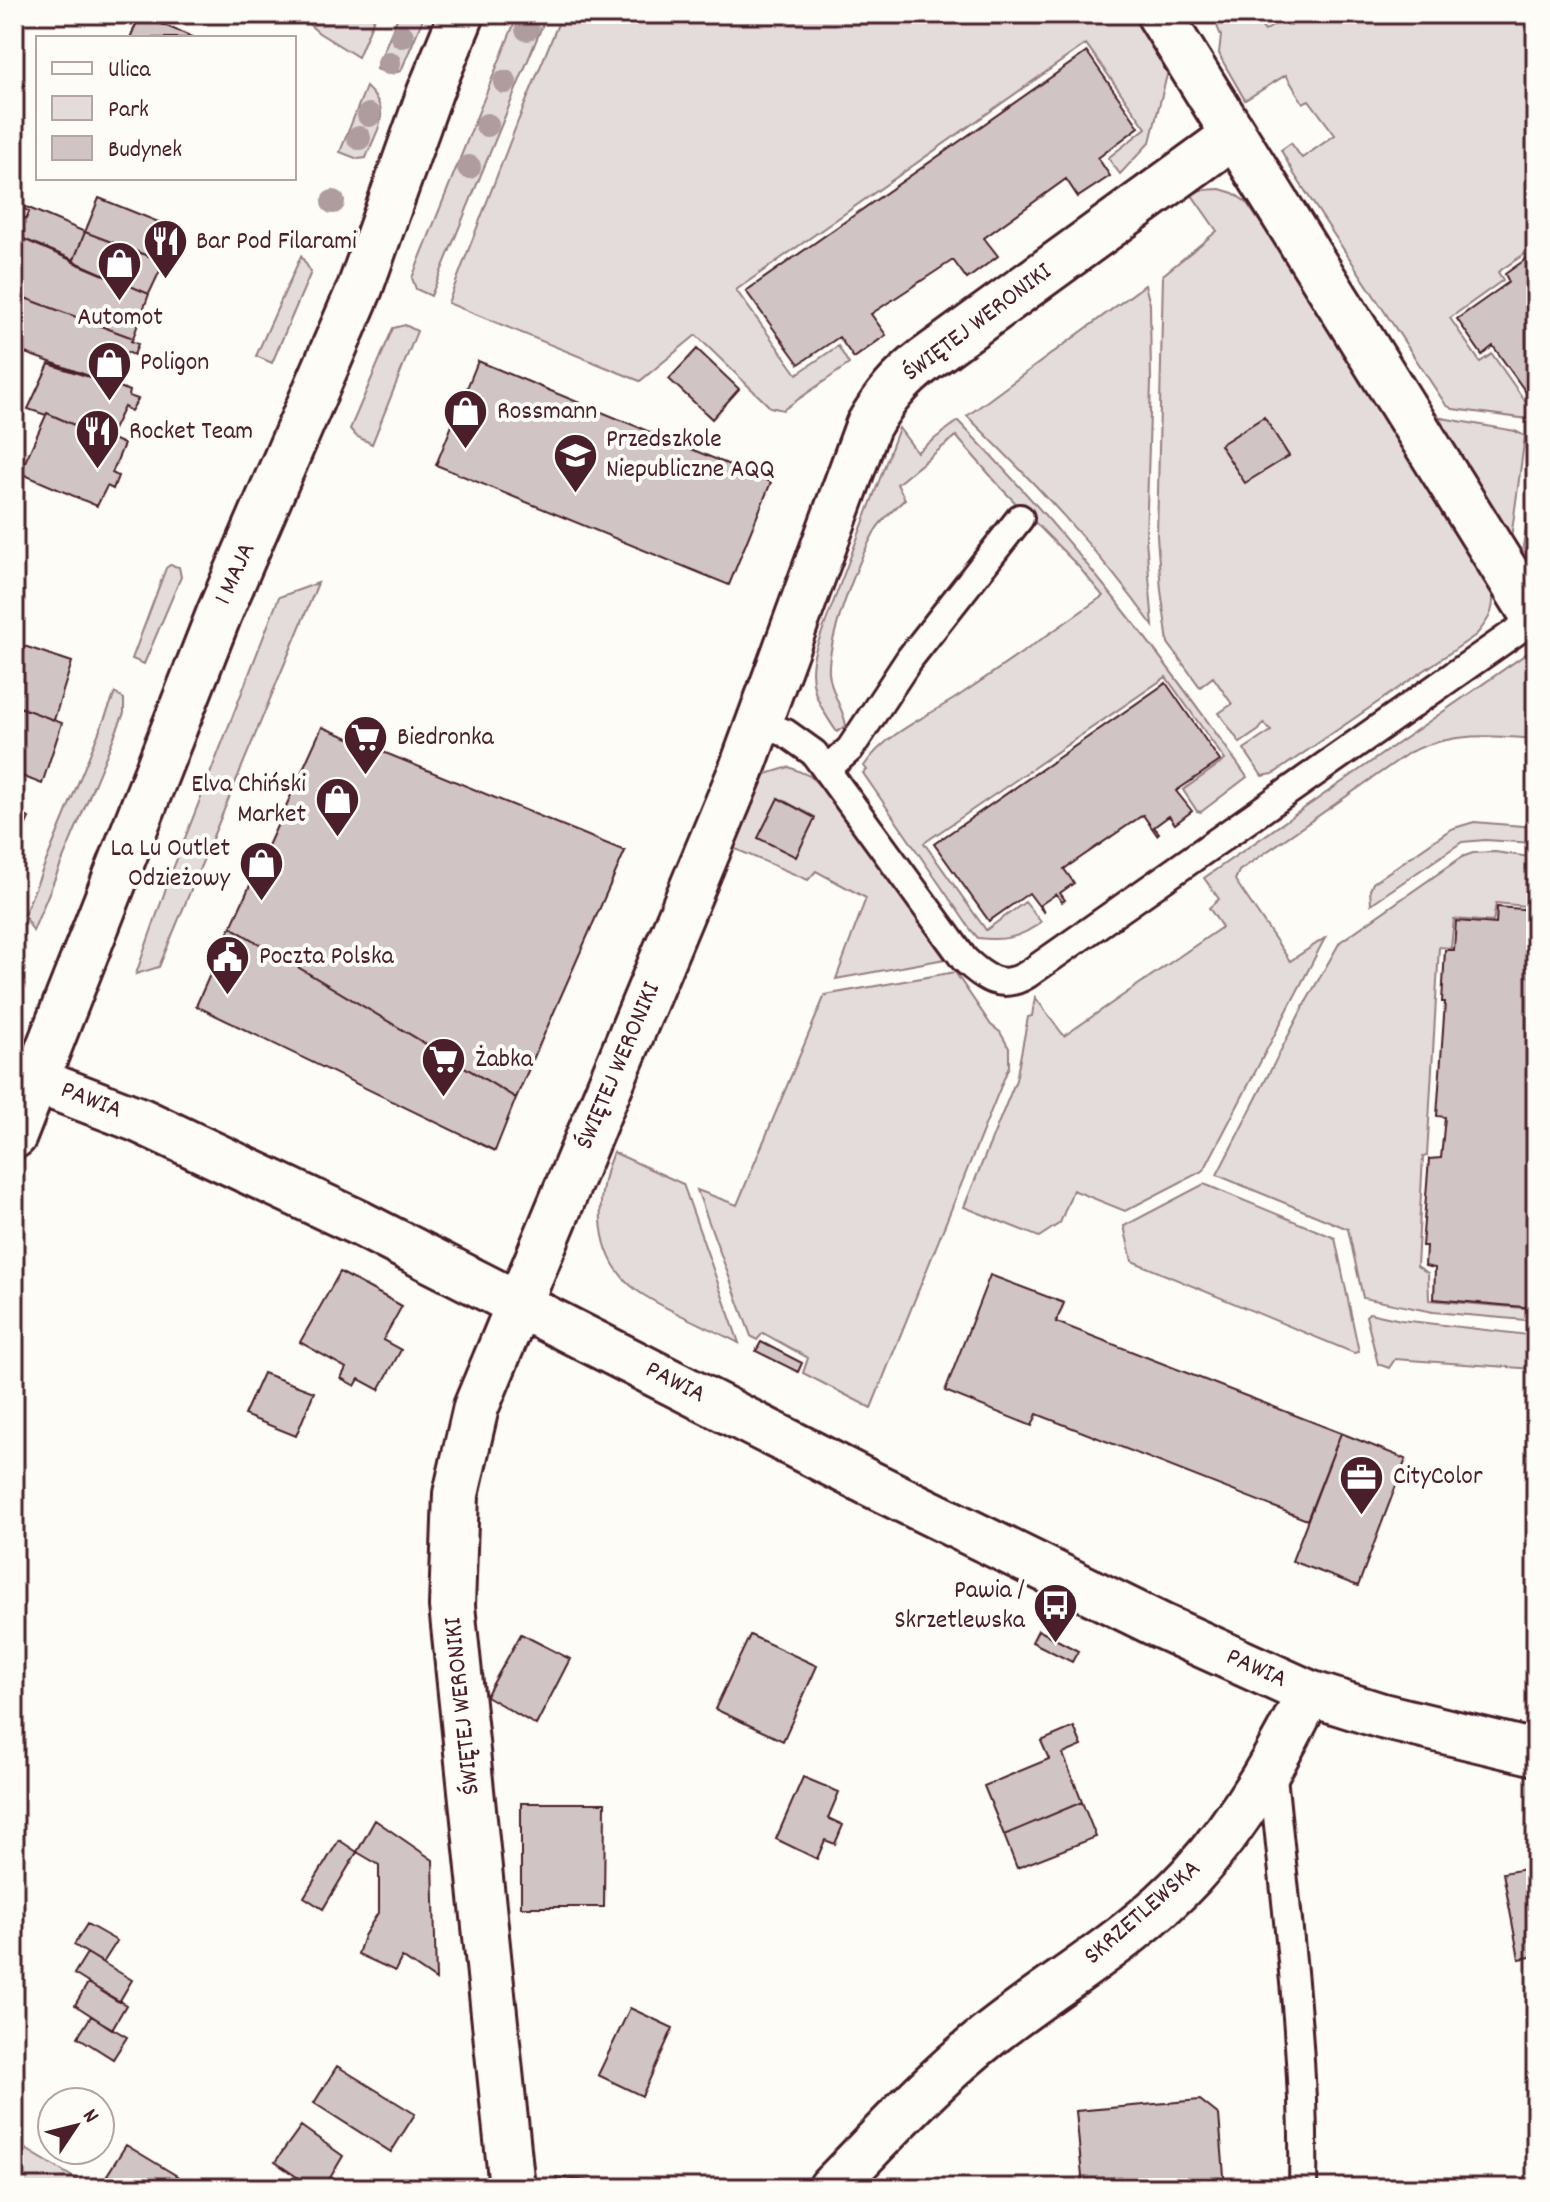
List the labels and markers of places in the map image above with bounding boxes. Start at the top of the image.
restaurant icon: Bar Pod Filarami [141,218,189,281]
place label: Bar Pod Filarami [196,224,357,261]
shop icon: Automot [96,239,144,302]
place label: Automot [77,300,163,337]
shop icon: Poligon [85,339,133,402]
place label: Poligon [140,345,209,382]
shop icon: Rossmann [442,388,490,451]
place label: Rossmann [497,394,597,431]
restaurant icon: Rocket Team [74,408,122,471]
place label: Rocket Team [129,414,253,451]
place label: Przedszkole Niepubliczne AQQ [606,422,775,489]
school or university icon: Przedszkole Niepubliczne AQQ [551,431,599,494]
supermarket icon: Biedronka [342,714,390,777]
place label: Biedronka [397,720,495,757]
place label: Elva Chiński Market [191,767,306,834]
shop icon: Elva Chiński Market [313,776,361,839]
place label: La Lu Outlet Odzieżowy [110,831,230,898]
shop icon: La Lu Outlet Odzieżowy [237,840,285,903]
public building icon: Poczta Polska [204,933,252,996]
place label: Poczta Polska [259,939,395,976]
supermarket icon: Żabka [420,1036,468,1099]
place label: Żabka [475,1042,534,1079]
office icon: CityColor [1338,1453,1386,1516]
place label: CityColor [1393,1459,1483,1496]
place label: Pawia / Skrzetlewska [894,1573,1026,1640]
bus stop icon: Pawia / Skrzetlewska [1032,1582,1080,1645]

